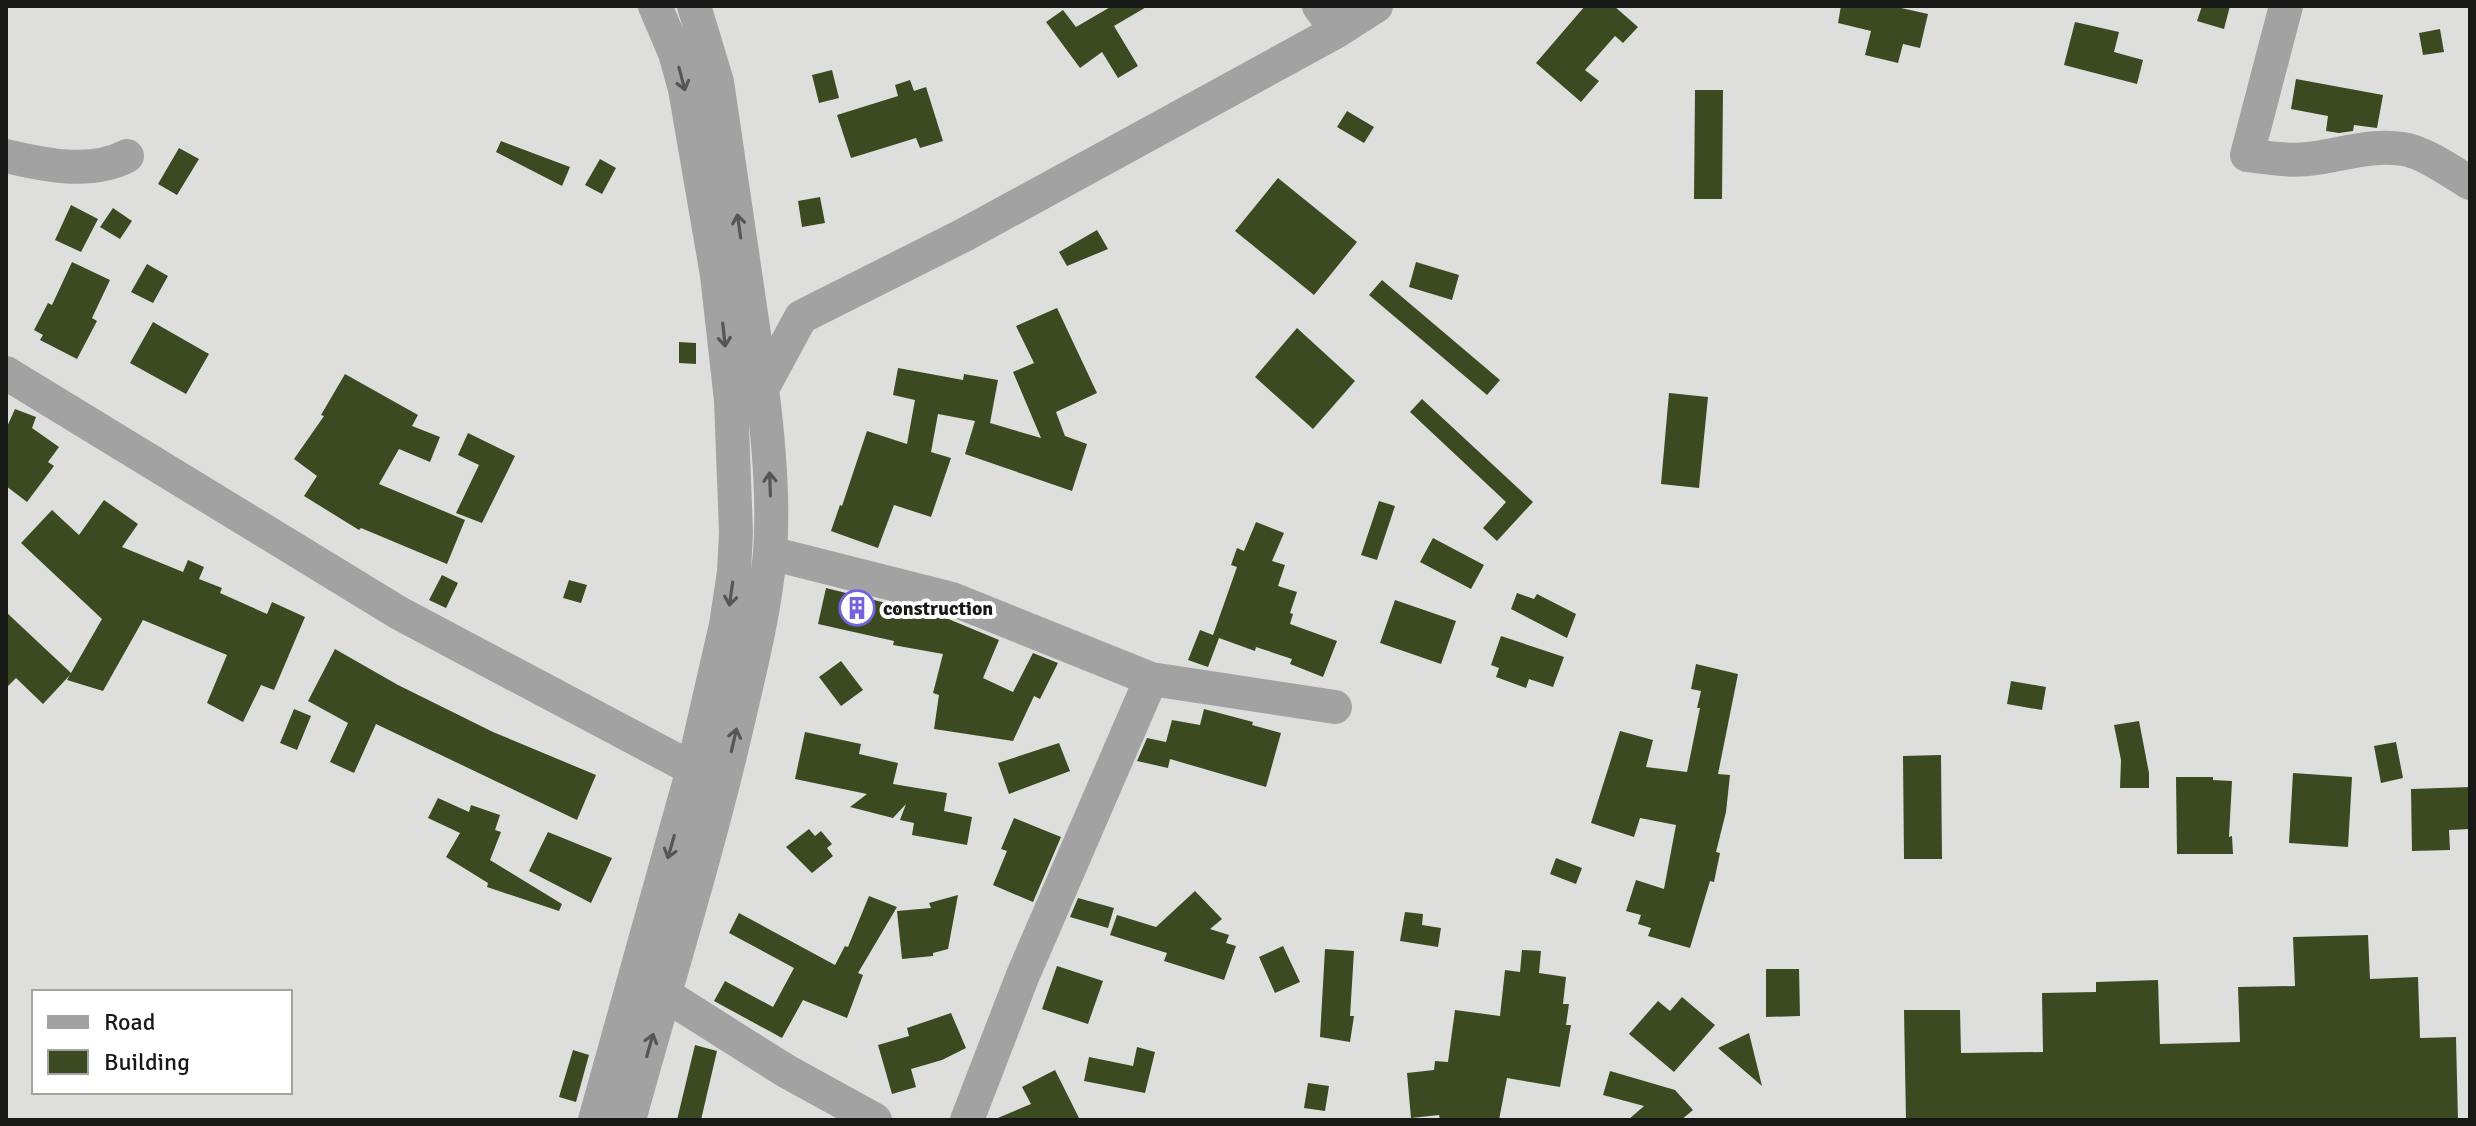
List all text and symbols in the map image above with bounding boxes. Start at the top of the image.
one-way arrow [676,65,691,91]
one-way arrow [731,214,746,239]
one-way arrow [716,321,731,348]
one-way arrow [763,471,778,498]
one-way arrow [722,581,737,607]
building icon: construction [838,589,876,627]
place label: construction [883,596,993,621]
one-way arrow [727,728,742,754]
one-way arrow [663,834,678,860]
legend [32,990,292,1094]
text: Road [104,1007,155,1037]
one-way arrow [643,1032,658,1058]
text: Building [104,1047,190,1077]

